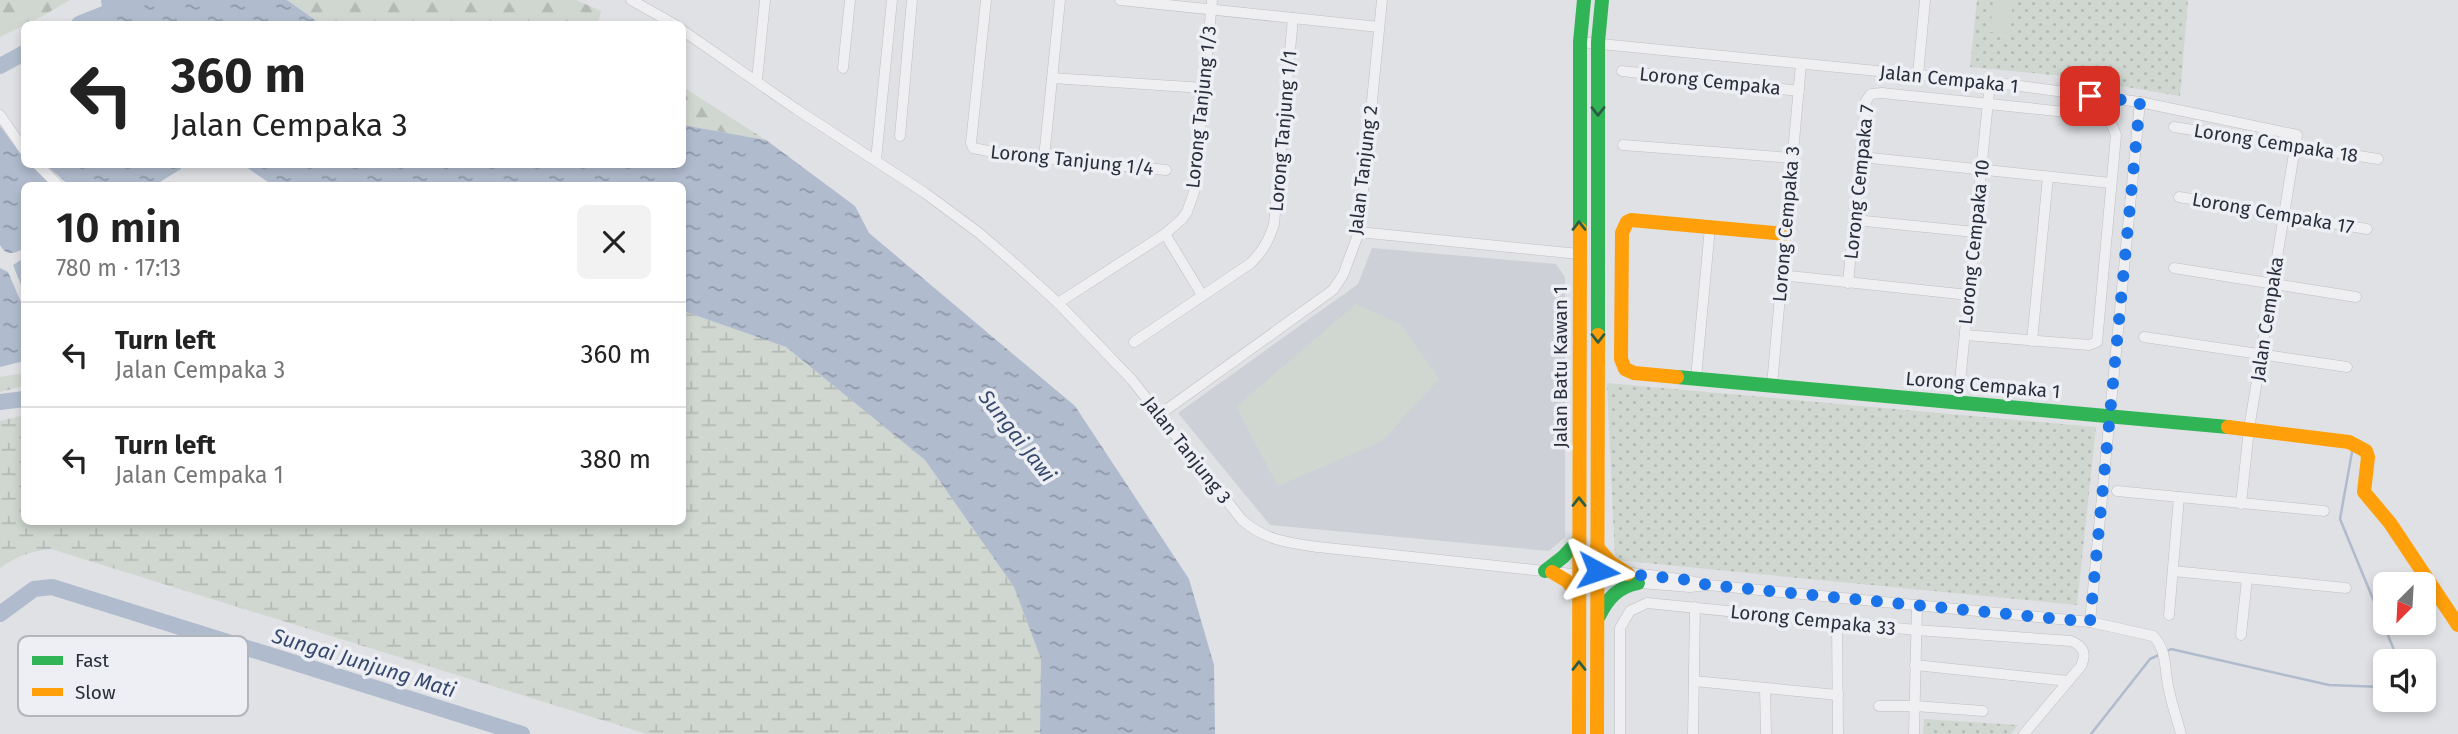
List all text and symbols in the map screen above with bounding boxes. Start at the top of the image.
street label: Lorong Tanjung 1/3 [1181,24,1221,190]
text: 360 m [171,46,306,105]
icon: left [56,49,147,140]
street label: Lorong Tanjung 1/1 [1264,49,1302,213]
street label: Jalan Cempaka 1 [1879,60,2019,98]
street label: Lorong Cempaka [1638,62,1782,100]
pin [2060,66,2120,126]
icon: arrive [2071,77,2109,115]
street label: Lorong Cempaka 7 [1839,103,1879,261]
street label: Jalan Tanjung 2 [1344,104,1382,236]
text: Jalan Cempaka 3 [171,106,408,144]
one-way arrow [1590,106,1606,116]
street label: Lorong Cempaka 18 [2192,119,2360,167]
street label: Lorong Tanjung 1/4 [989,140,1155,180]
street label: Lorong Cempaka 3 [1768,145,1804,303]
street label: Lorong Cempaka 10 [1954,158,1994,326]
street label: Lorong Cempaka 17 [2190,187,2356,239]
text: 10 min [56,203,182,253]
button: close [577,205,651,279]
one-way arrow [1571,220,1587,230]
text: 780 m · 17:13 [56,254,181,282]
street label: Jalan Cempaka [2246,255,2288,383]
street label: Jalan Batu Kawan 1 [1549,286,1572,448]
text: Turn left [115,325,216,356]
one-way arrow [1590,333,1606,344]
icon: left [56,336,94,374]
text: 360 m [580,339,651,370]
text: Jalan Cempaka 3 [115,356,285,384]
street label: Lorong Cempaka 1 [1905,367,2061,403]
water label: Sungai Jawi [972,384,1061,487]
street label: Jalan Tanjung 3 [1138,392,1236,508]
text: Turn left [115,430,216,461]
icon: left [56,441,94,479]
text: 380 m [580,444,651,475]
text: Jalan Cempaka 1 [115,461,284,489]
one-way arrow [1571,496,1587,507]
position arrow [1561,534,1635,608]
north arrow [2373,572,2436,635]
map controls [2373,572,2436,712]
street label: Lorong Cempaka 33 [1729,600,1897,640]
water label: Sungai Junjung Mati [268,622,459,703]
legend [18,636,248,716]
text: Fast [75,649,109,672]
button: sound [2373,649,2436,712]
one-way arrow [1571,660,1587,671]
text: Slow [75,681,116,704]

